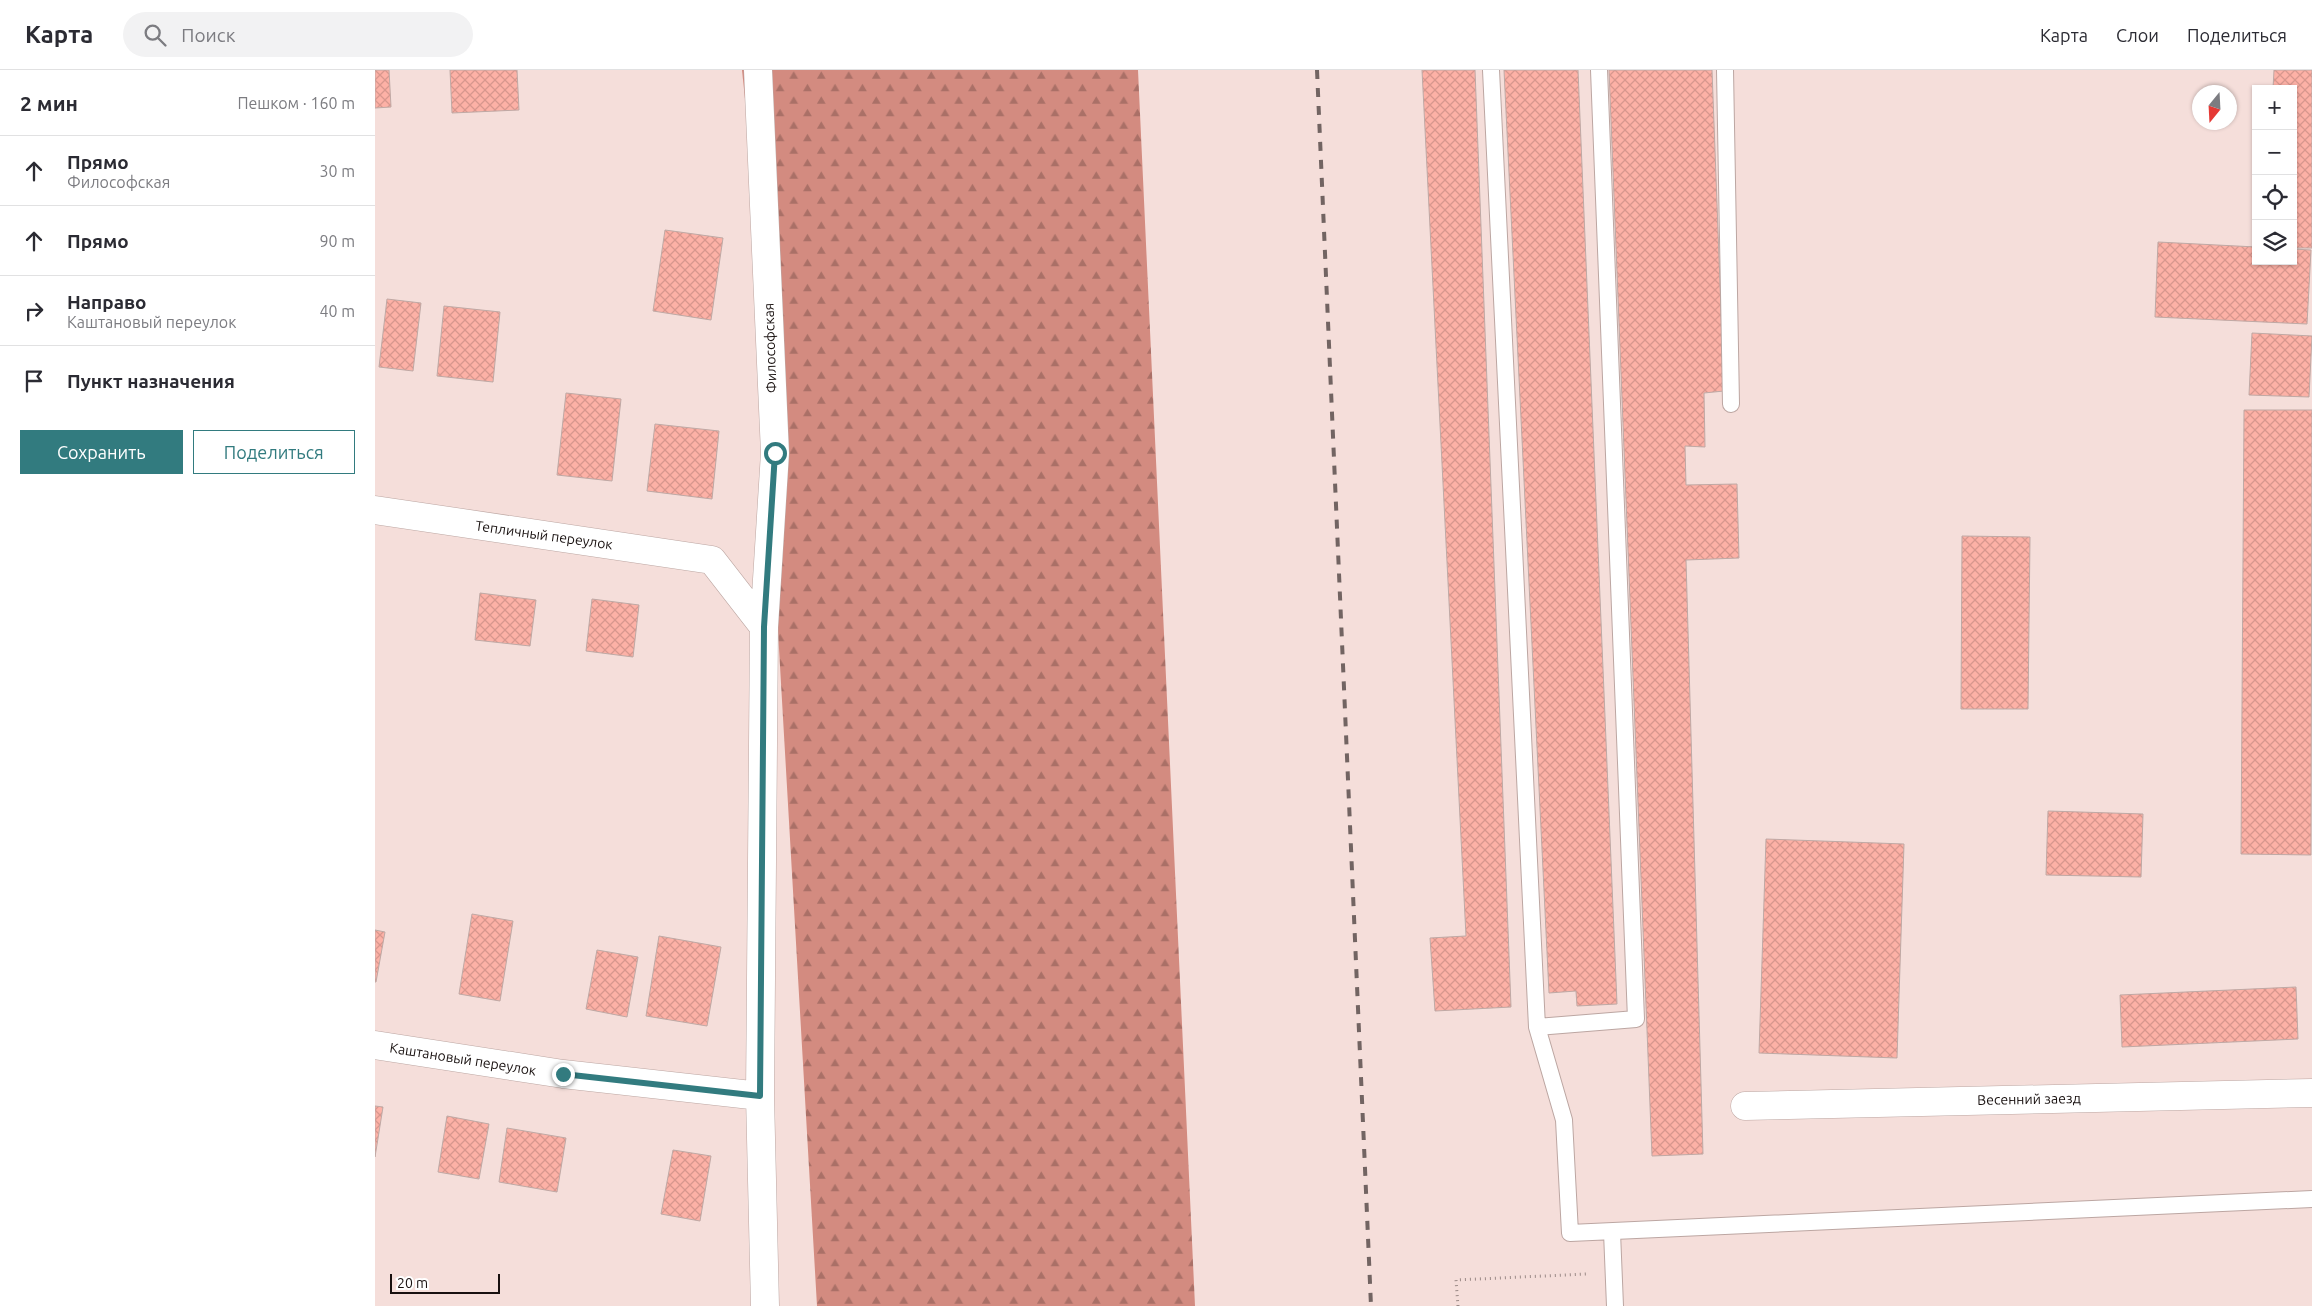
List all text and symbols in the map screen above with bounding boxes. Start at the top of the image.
search box [123,12,473,57]
text: Карта [25,21,93,48]
icon: search [141,21,169,49]
text: Поиск [181,24,235,46]
text: Карта [2040,25,2088,45]
text: Слои [2116,25,2159,45]
text: Поделиться [2187,25,2287,45]
north arrow [2192,85,2237,130]
map controls [2252,85,2297,265]
button: + [2252,85,2297,130]
text: 2 мин [20,91,78,115]
text: Пешком · 160 m [237,94,355,112]
button: − [2252,130,2297,175]
text: Прямо [67,151,129,173]
icon: ahead [20,157,48,185]
text: 30 m [319,162,355,180]
text: Философская [67,173,170,191]
button: locate [2252,175,2297,220]
button: layers [2252,220,2297,265]
icon: ahead [20,227,48,255]
text: Прямо [67,230,129,252]
text: 90 m [319,232,355,250]
text: Направо [67,291,147,313]
icon: right [20,297,48,325]
text: 40 m [319,302,355,320]
street label: Философская [760,303,780,393]
text: Каштановый переулок [67,313,236,331]
icon: arrive [20,367,48,395]
text: Пункт назначения [67,370,235,392]
button: Сохранить [20,430,183,474]
button: Поделиться [193,430,355,474]
route start [764,442,787,465]
street label: Тепличный переулок [474,517,614,553]
street label: Каштановый переулок [389,1040,537,1078]
route end [552,1063,575,1086]
street label: Весенний заезд [1977,1090,2081,1108]
scale bar [390,1271,500,1294]
text: 20 m [397,1275,428,1291]

